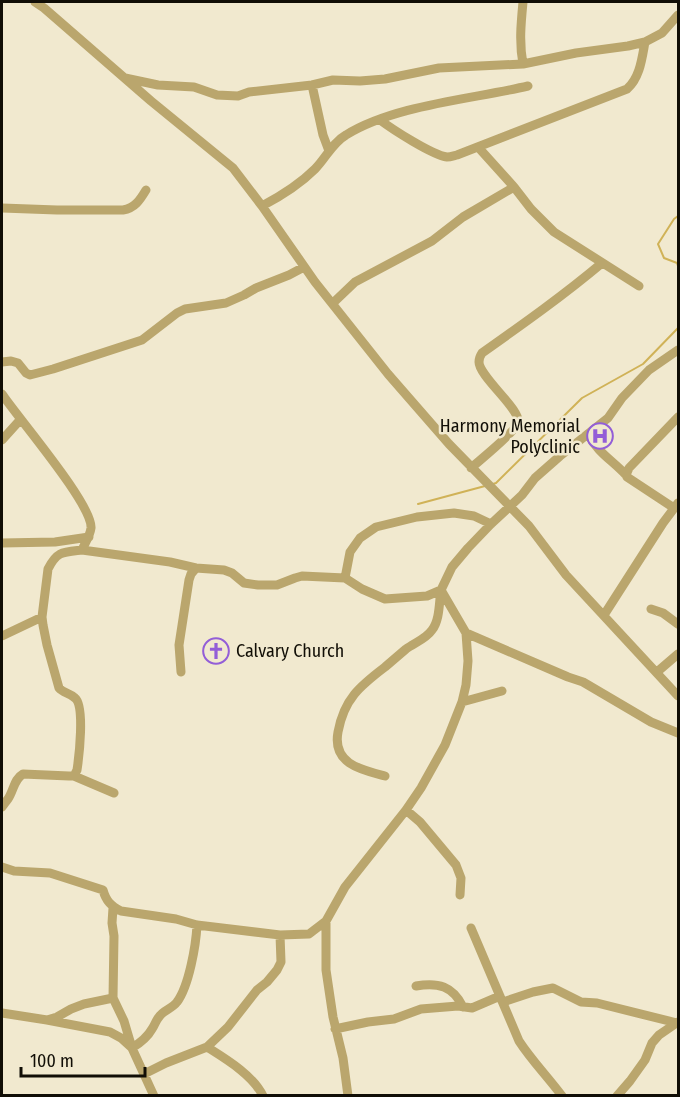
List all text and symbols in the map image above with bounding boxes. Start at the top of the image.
place label: Harmony Memorial Polyclinic [440,415,580,458]
hospital icon: Harmony Memorial Polyclinic [585,421,615,451]
church icon: Calvary Church [201,636,231,666]
place label: Calvary Church [236,640,344,662]
scale bar [21,1040,146,1078]
text: 100 m [30,1050,74,1072]

